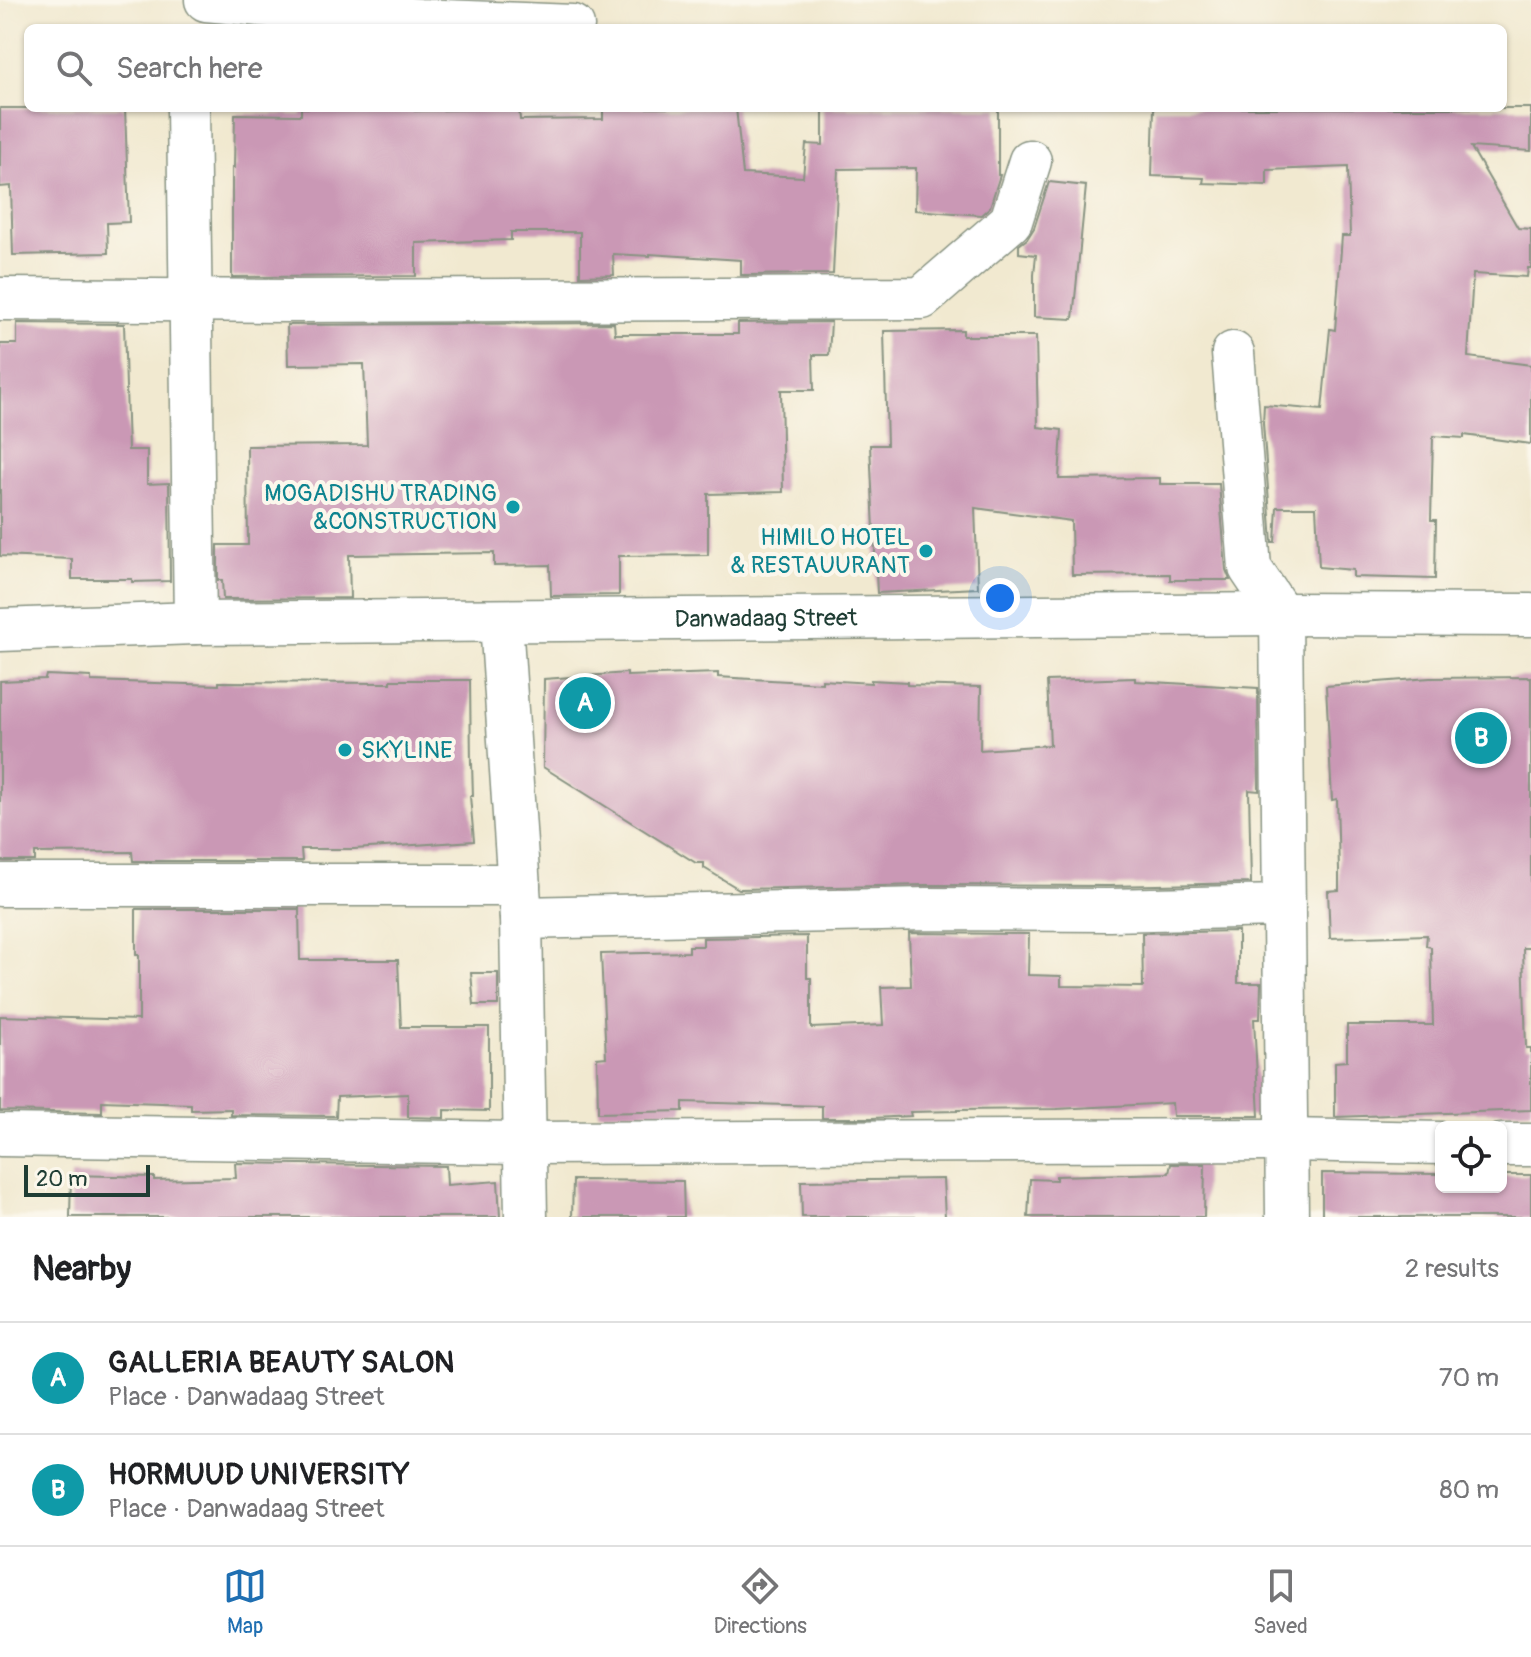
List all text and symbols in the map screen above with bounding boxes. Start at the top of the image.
search box [24,24,1507,112]
icon: search [52,46,96,90]
text: Search here [116,50,263,87]
place label: MOGADISHU TRADING &CONSTRUCTION [264,479,497,536]
marker: MOGADISHU TRADING &CONSTRUCTION [504,498,522,516]
place label: HIMILO HOTEL & RESTAUURANT [730,523,910,580]
marker: HIMILO HOTEL & RESTAUURANT [917,542,935,560]
your location [980,578,1020,618]
street label: Danwadaag Street [674,604,858,634]
pin: A [559,673,611,733]
pin: B [1455,708,1507,768]
place label: SKYLINE [361,736,452,765]
marker: SKYLINE [336,741,354,759]
map controls [1435,1121,1507,1193]
button: locate [1435,1121,1507,1193]
scale bar [24,1161,150,1197]
text: 20 m [36,1165,88,1193]
text: Nearby [32,1248,131,1291]
text: 2 results [1405,1253,1499,1285]
text: GALLERIA BEAUTY SALON [108,1344,454,1381]
text: A [50,1362,66,1394]
text: 70 m [1439,1362,1499,1394]
text: Place · Danwadaag Street [108,1381,384,1413]
text: HORMUUD UNIVERSITY [108,1456,410,1493]
text: B [51,1474,65,1506]
text: 80 m [1439,1474,1499,1506]
text: Place · Danwadaag Street [108,1493,384,1525]
tab: Map [223,1564,267,1640]
tab: Directions [714,1564,807,1640]
tab: Saved [1253,1564,1308,1640]

